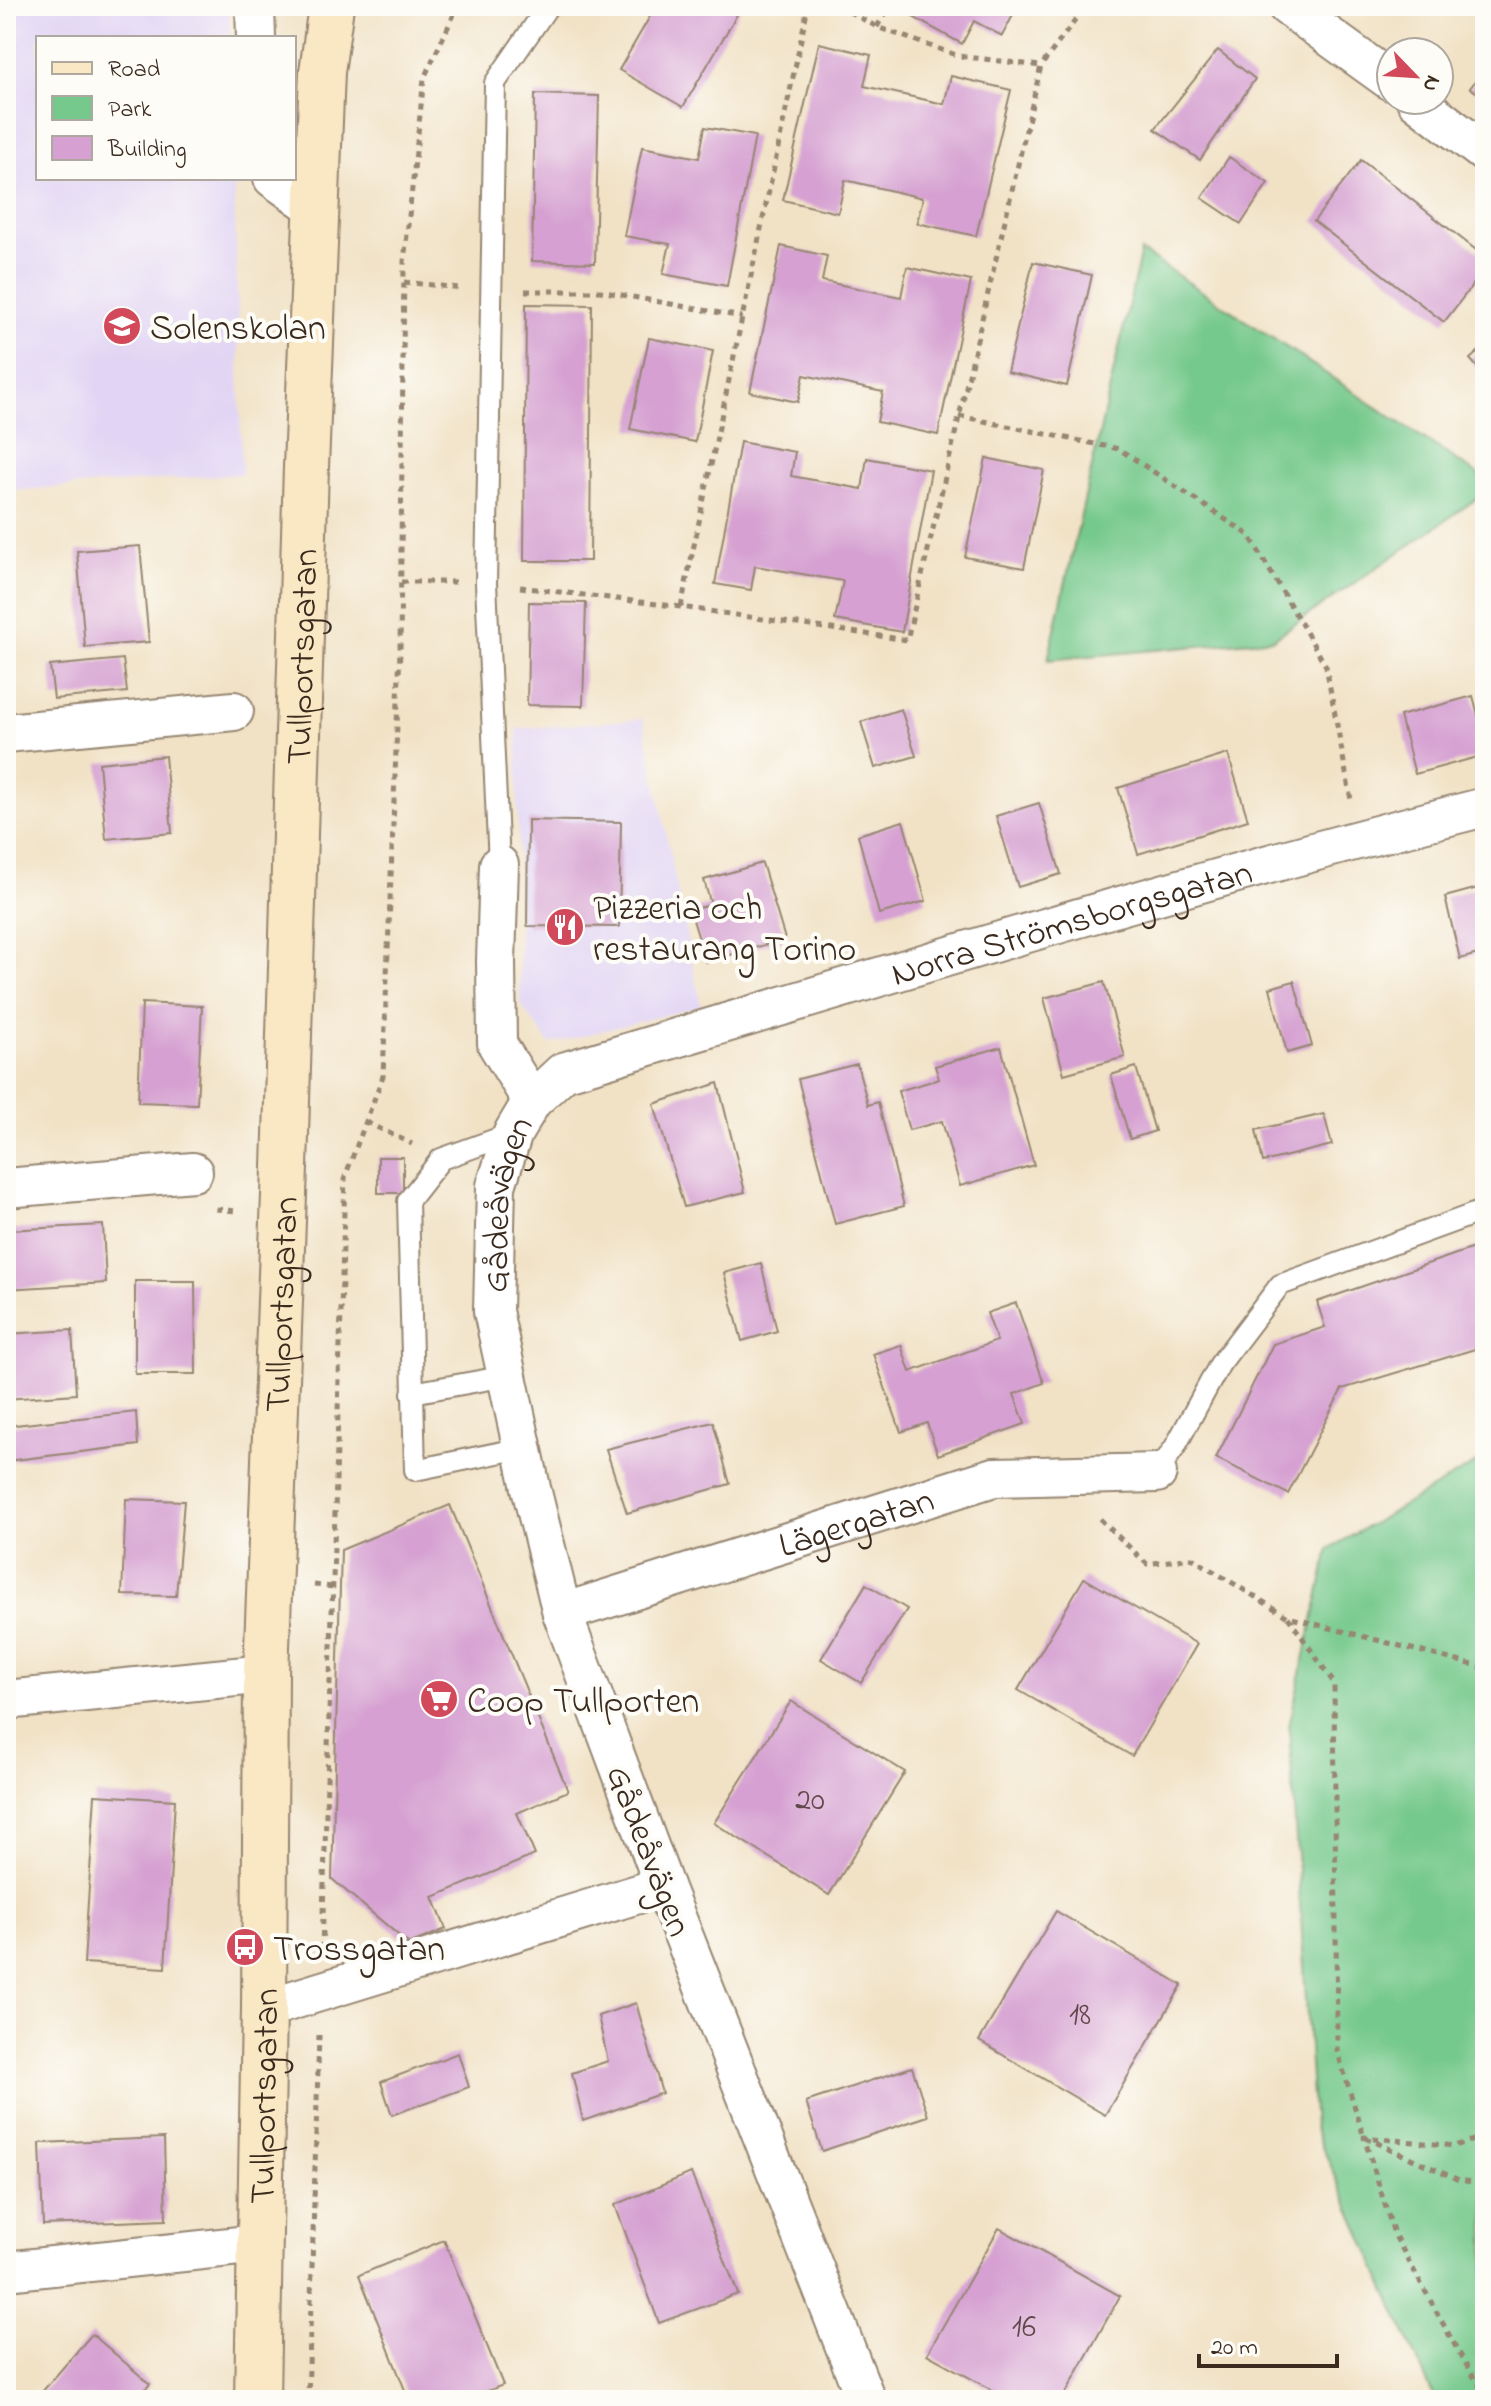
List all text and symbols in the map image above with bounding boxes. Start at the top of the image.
legend [36,36,296,180]
north arrow [1375,36,1455,116]
text: Road [108,53,161,88]
text: N [1413,70,1448,97]
text: Park [108,93,152,128]
text: Building [107,133,187,168]
place label: Solenskolan [150,304,326,357]
school or university icon: Solenskolan [101,305,143,347]
street label: Tullportsgatan [275,548,335,766]
street label: Norra Strömsborgsgatan [885,848,1259,1003]
place label: Pizzeria och restaurang Torino [593,884,856,978]
restaurant icon: Pizzeria och restaurang Torino [544,906,586,948]
street label: Gådeåvägen [471,1106,549,1293]
street label: Tullportsgatan [254,1196,315,1413]
street label: Lägergatan [773,1475,941,1574]
place label: Coop Tullporten [467,1677,699,1730]
supermarket icon: Coop Tullporten [418,1678,460,1720]
street label: Gådeåvägen [590,1758,704,1945]
house number: 20 [795,1778,825,1825]
place label: Trossgatan [273,1925,445,1978]
bus stop icon: Trossgatan [224,1926,266,1968]
street label: Tullportsgatan [239,1988,295,2205]
house number: 18 [1069,1993,1091,2040]
house number: 16 [1012,2305,1036,2352]
scale bar [1199,2318,1337,2368]
text: 20 m [1211,2331,1258,2366]

